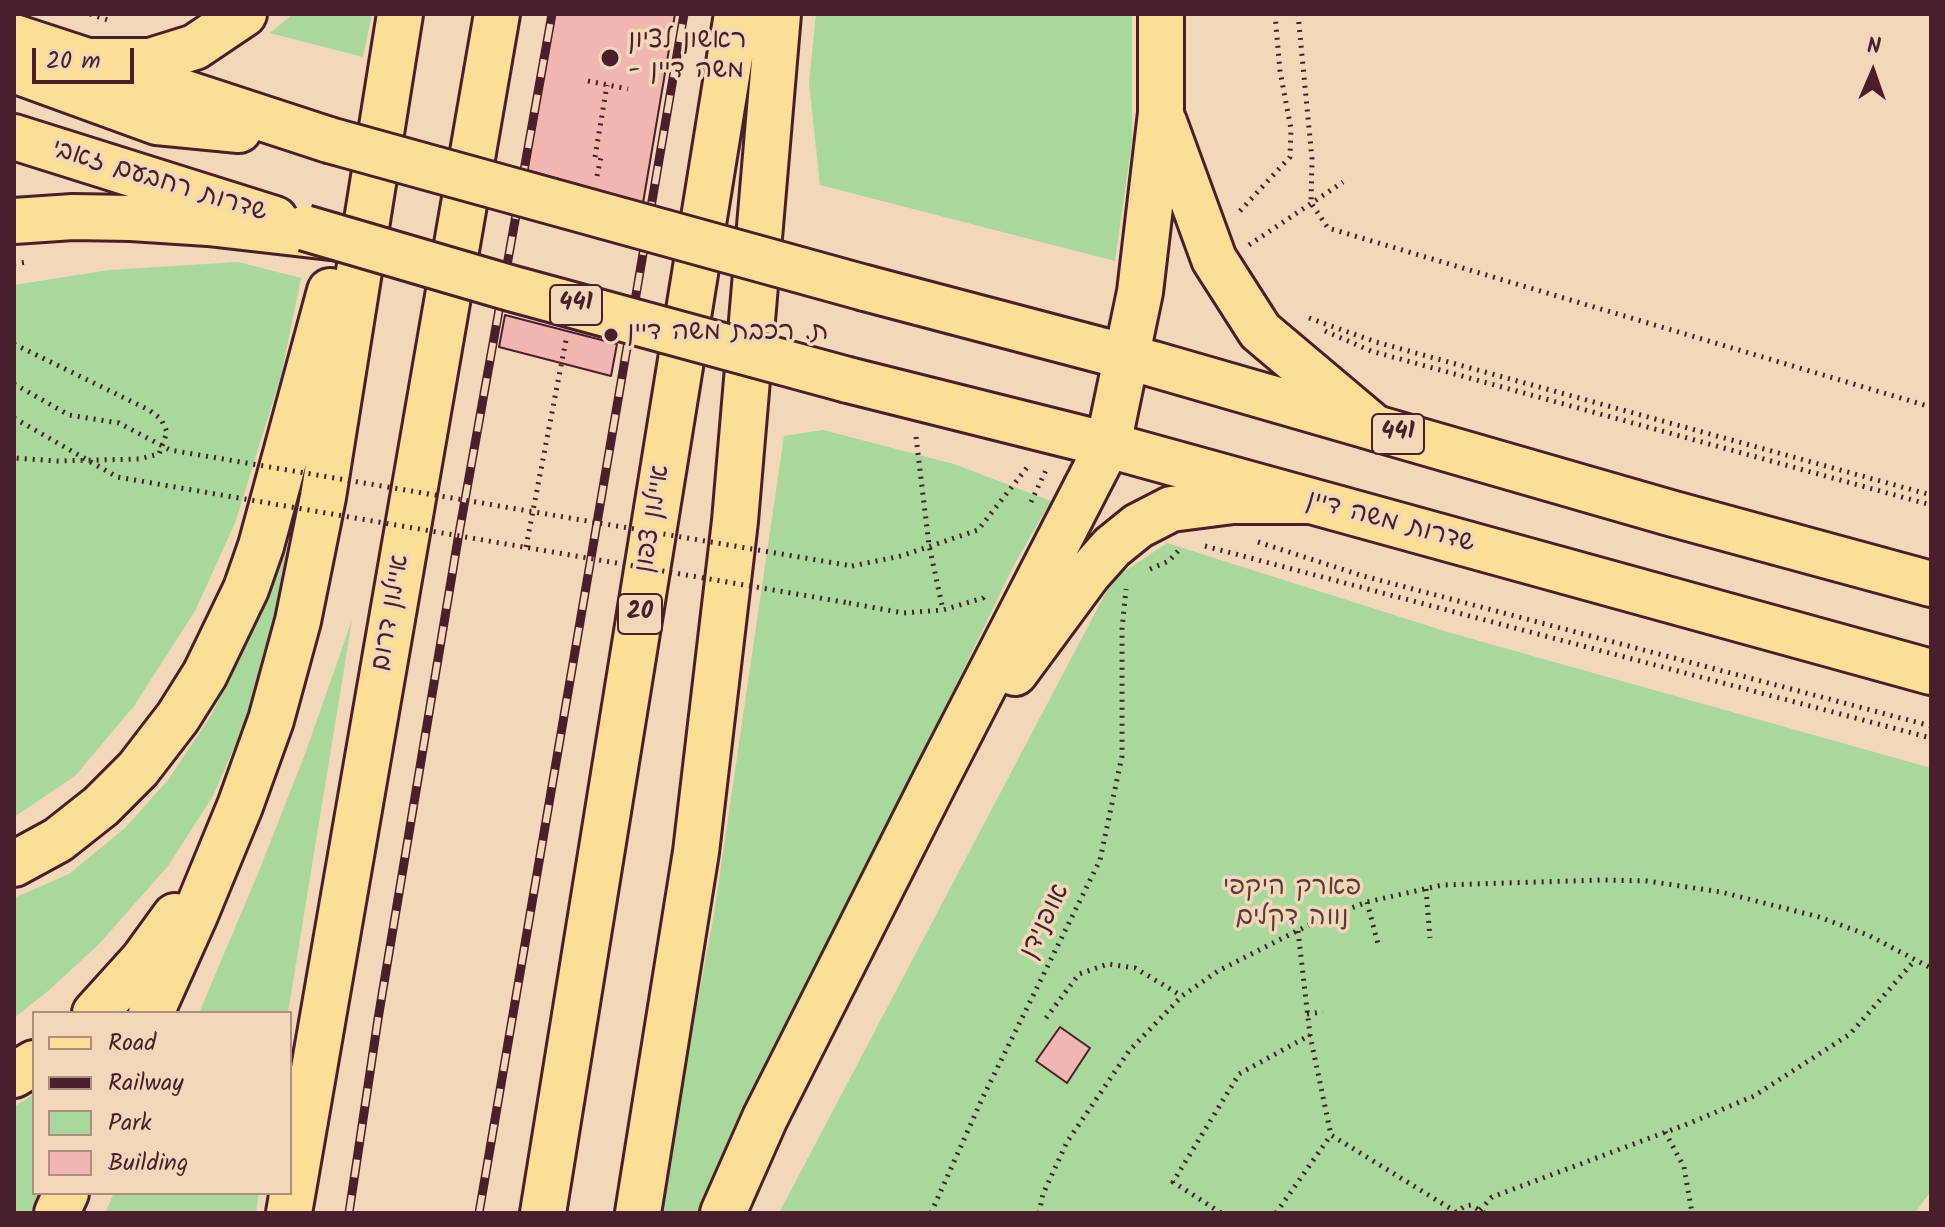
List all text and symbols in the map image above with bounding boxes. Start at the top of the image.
place label: ראשון לציון - משה דיין [628,27,747,88]
text: N [1866,30,1881,65]
scale bar [36,32,138,82]
north arrow [1833,32,1913,112]
text: 20 m [46,42,101,81]
marker: ראשון לציון - משה דיין [599,47,621,69]
street label: שדרות רחבעם זאבי [48,135,270,231]
road number: 441 [550,285,602,325]
place label: ת. רכבת משה דיין [627,319,828,351]
marker: ת. רכבת משה דיין [602,326,620,344]
road number: 441 [1372,414,1424,454]
street label: איילון צפון [631,463,679,575]
street label: שדרות משה דיין [1302,487,1478,561]
street label: איילון דרום [367,552,419,674]
road number: 20 [618,594,662,634]
park label: פארק היקפי נווה דקלים [1223,874,1361,936]
street label: אופנידן [1016,879,1078,965]
legend [32,1011,292,1195]
text: Road [108,1024,156,1063]
text: Railway [108,1064,184,1103]
text: Park [108,1104,152,1143]
text: Building [108,1144,188,1183]

